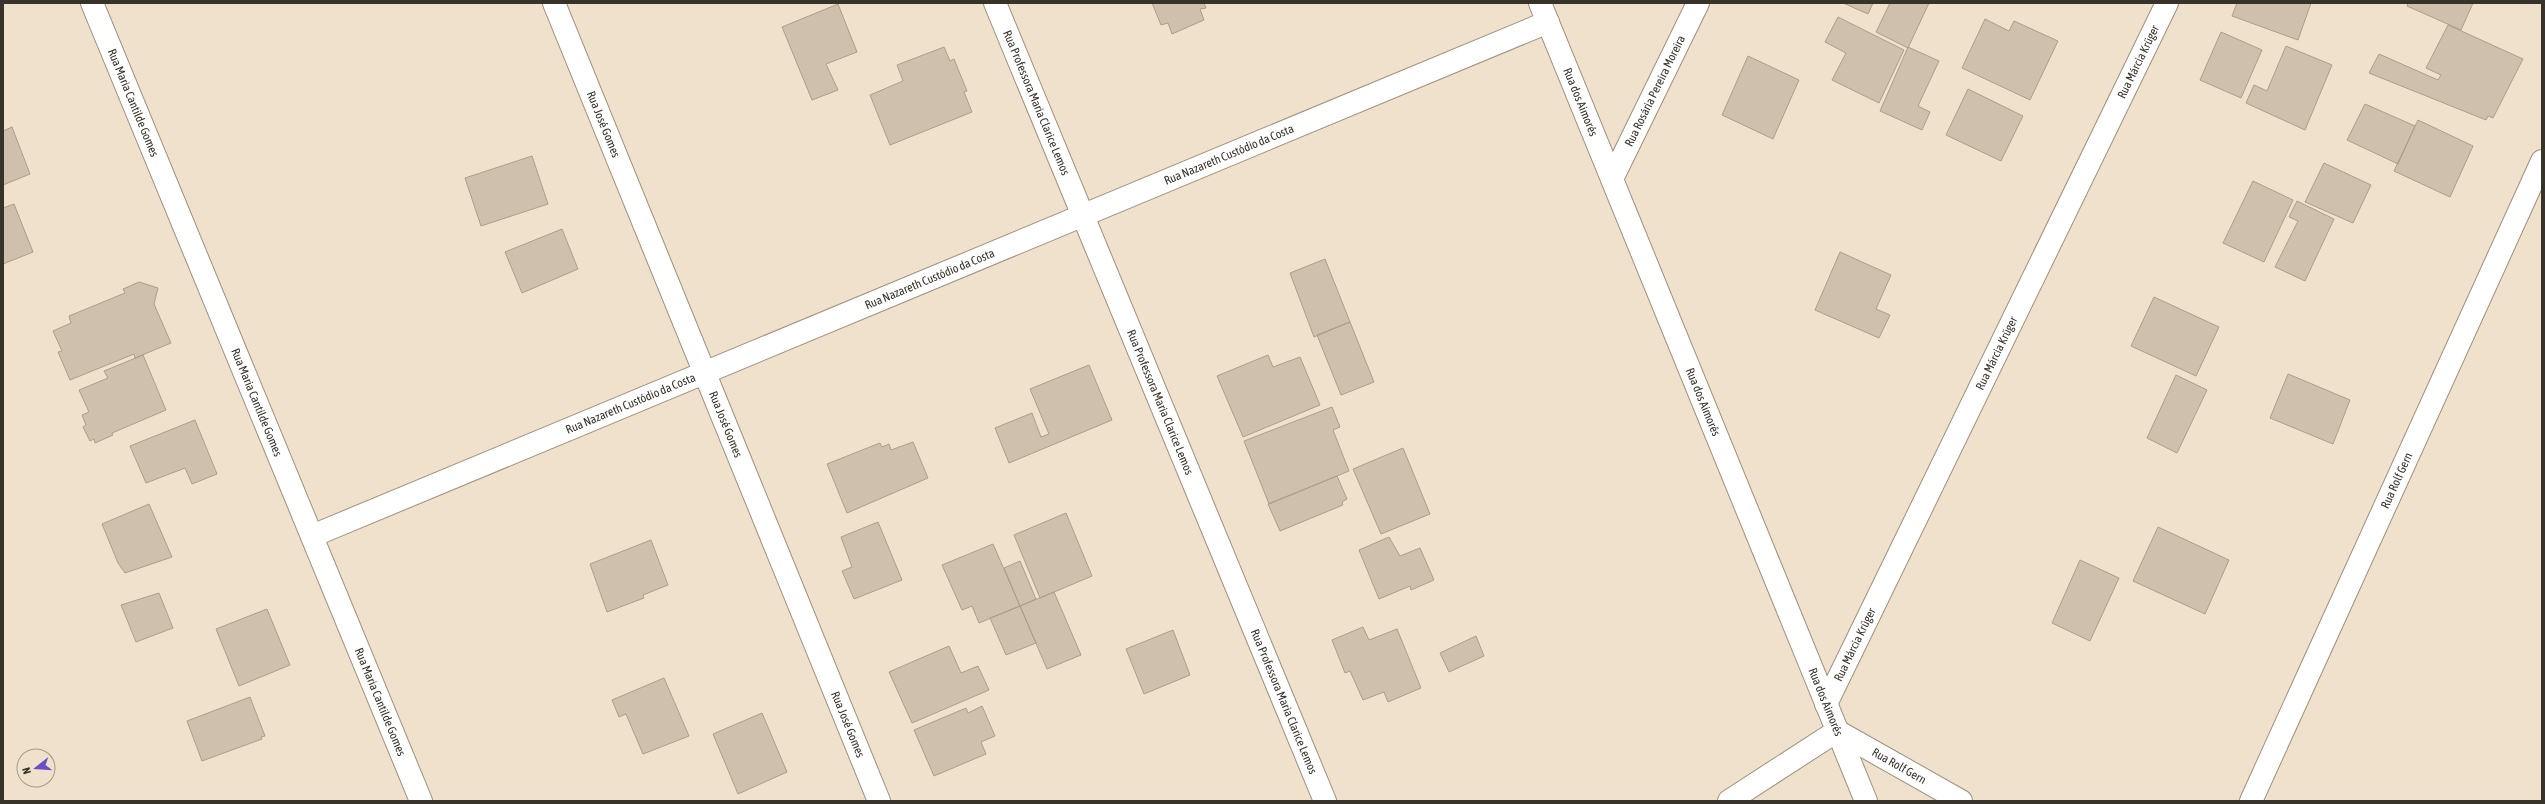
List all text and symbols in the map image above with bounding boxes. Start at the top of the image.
street label: Rua Márcia Krüger [2115,23,2162,101]
street label: Rua Professora Maria Clarice Lemos [1000,28,1072,177]
street label: Rua Rosária Pereira Moreira [1622,33,1688,149]
street label: Rua Maria Cantilde Gomes [105,47,162,159]
street label: Rua dos Aimorés [1560,66,1601,138]
street label: Rua José Gomes [584,89,623,160]
street label: Rua Nazareth Custódio da Costa [1162,122,1296,188]
street label: Rua Nazareth Custódio da Costa [863,246,997,312]
street label: Rua Márcia Krüger [1973,314,2021,392]
street label: Rua Professora Maria Clarice Lemos [1124,328,1196,477]
street label: Rua Maria Cantilde Gomes [228,346,285,458]
street label: Rua dos Aimorés [1683,366,1723,438]
street label: Rua Nazareth Custódio da Costa [564,370,697,437]
street label: Rua José Gomes [706,389,745,460]
street label: Rua Rolf Gern [2378,450,2416,511]
street label: Rua Márcia Krüger [1831,605,1879,684]
street label: Rua Professora Maria Clarice Lemos [1248,627,1320,776]
street label: Rua Maria Cantilde Gomes [352,646,409,758]
street label: Rua dos Aimorés [1805,666,1846,738]
street label: Rua José Gomes [828,689,868,760]
street label: Rua Rolf Gern [1869,745,1929,787]
north arrow [16,748,56,788]
text: N [20,766,33,776]

